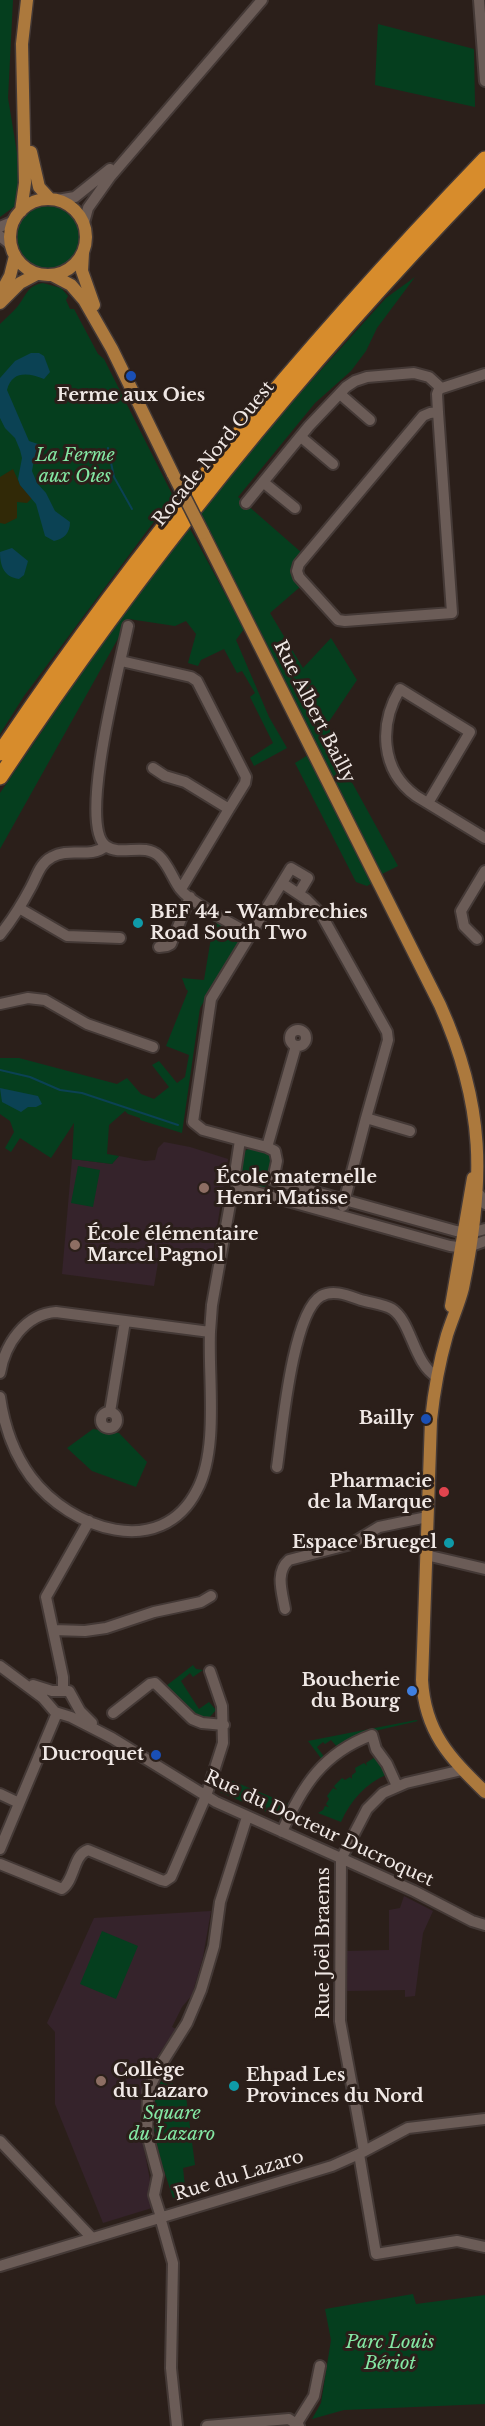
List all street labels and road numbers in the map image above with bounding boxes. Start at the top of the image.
street label: Rocade Nord Ouest [149,377,279,531]
street label: Rue Albert Bailly [269,637,359,787]
street label: Rue du Docteur Ducroquet [201,1766,437,1892]
street label: Rue Joël Braems [313,1867,335,2019]
street label: Rue du Lazaro [172,2146,306,2206]

